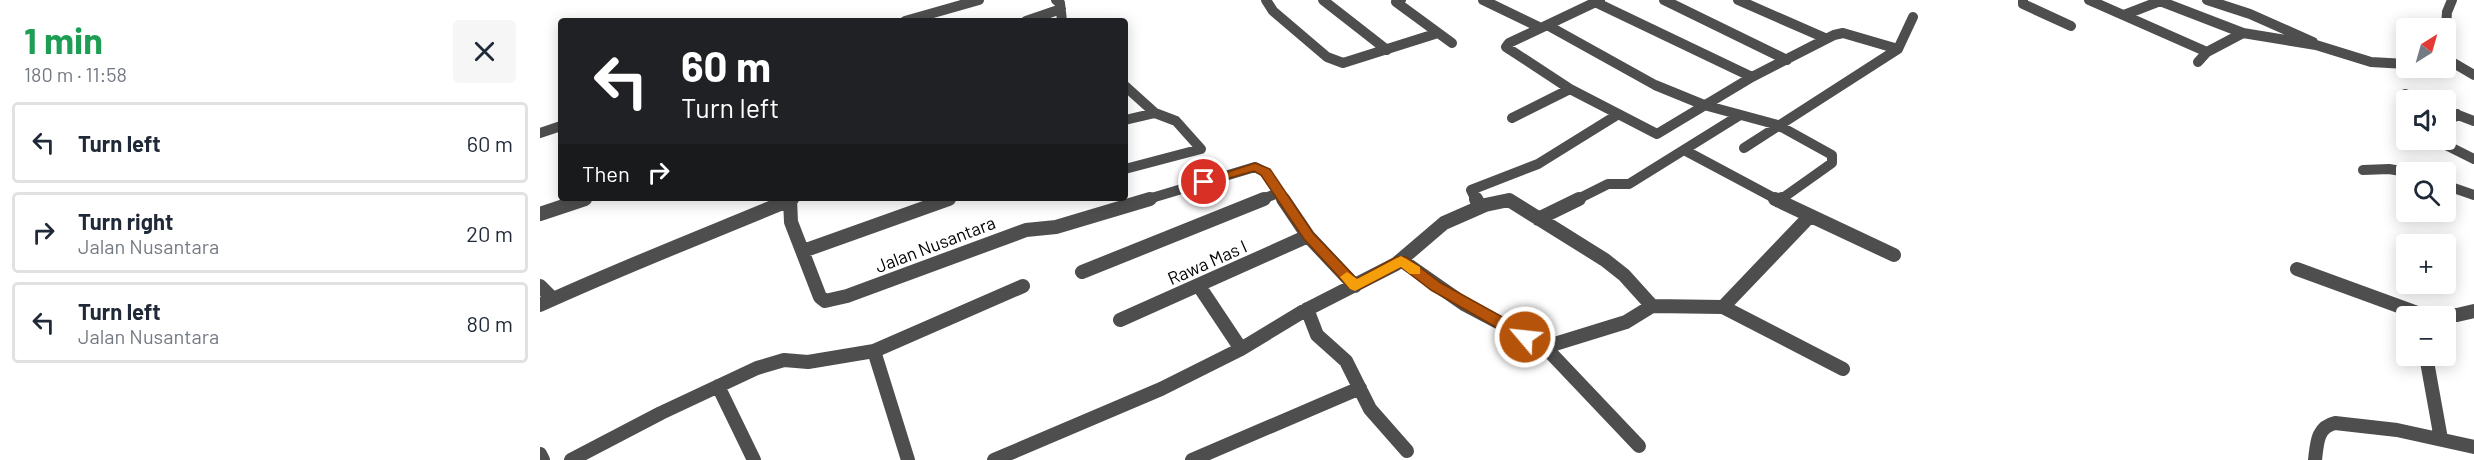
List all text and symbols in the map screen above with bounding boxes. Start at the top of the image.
text: 1 min [24,18,103,61]
north arrow [2396,18,2456,78]
map controls [2396,18,2456,366]
button: close [453,20,516,83]
text: 60 m [681,40,771,90]
icon: left [582,42,660,120]
text: 180 m · 11:58 [24,62,127,86]
button: sound [2396,90,2456,150]
text: Turn left [681,91,779,123]
icon: left [27,126,60,159]
text: Turn left [78,130,161,156]
text: 60 m [467,130,513,156]
icon: right [642,156,675,189]
pin [1178,156,1229,207]
text: Then [582,160,630,186]
button: search [2396,162,2456,222]
icon: arrive [1187,165,1220,198]
text: Turn right [78,208,173,234]
street label: Jalan Nusantara [872,211,998,277]
icon: right [27,216,60,249]
text: 20 m [466,220,513,246]
text: Jalan Nusantara [78,234,219,258]
button: + [2396,234,2456,294]
street label: Rawa Mas I [1164,235,1250,289]
text: Turn left [78,298,161,324]
position arrow [1493,305,1557,369]
icon: left [27,306,60,339]
button: − [2396,306,2456,366]
text: 80 m [467,310,513,336]
text: Jalan Nusantara [78,324,219,348]

